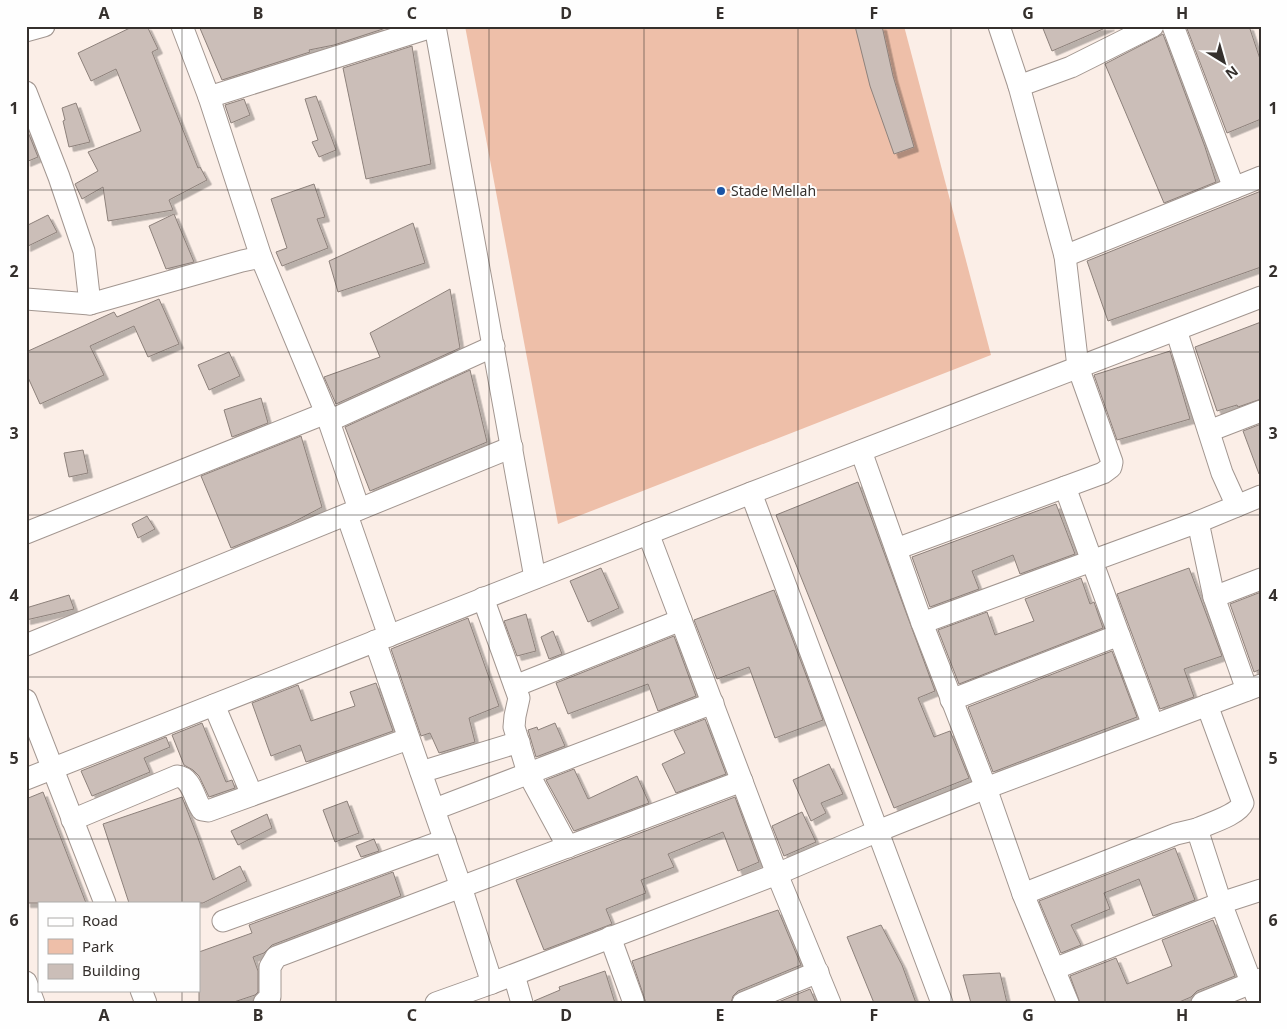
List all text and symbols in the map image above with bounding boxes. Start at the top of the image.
text: A [98,2,110,24]
text: B [253,2,263,24]
text: C [407,2,417,24]
text: D [560,2,572,24]
text: E [716,2,725,24]
text: F [870,2,878,24]
text: G [1022,2,1034,24]
text: H [1176,2,1188,24]
north arrow [1200,38,1250,88]
text: N [1222,62,1242,84]
text: 1 [9,97,19,119]
text: 1 [1268,97,1278,119]
place label: Stade Mellah [731,181,816,200]
marker: Stade Mellah [715,185,727,197]
text: 2 [9,260,19,282]
text: 2 [1268,260,1278,282]
text: 3 [9,422,19,444]
text: 3 [1268,422,1278,444]
text: 4 [9,584,19,606]
text: 4 [1268,584,1278,606]
text: 5 [9,747,19,769]
text: 5 [1268,747,1278,769]
legend [38,902,200,992]
text: 6 [9,909,19,931]
text: 6 [1268,909,1278,931]
text: Road [82,910,118,930]
text: Park [82,936,114,956]
text: Building [82,960,140,980]
text: A [98,1004,110,1026]
text: B [253,1004,263,1026]
text: C [407,1004,417,1026]
text: D [560,1004,572,1026]
text: E [716,1004,725,1026]
text: F [870,1004,878,1026]
text: G [1022,1004,1034,1026]
text: H [1176,1004,1188,1026]

